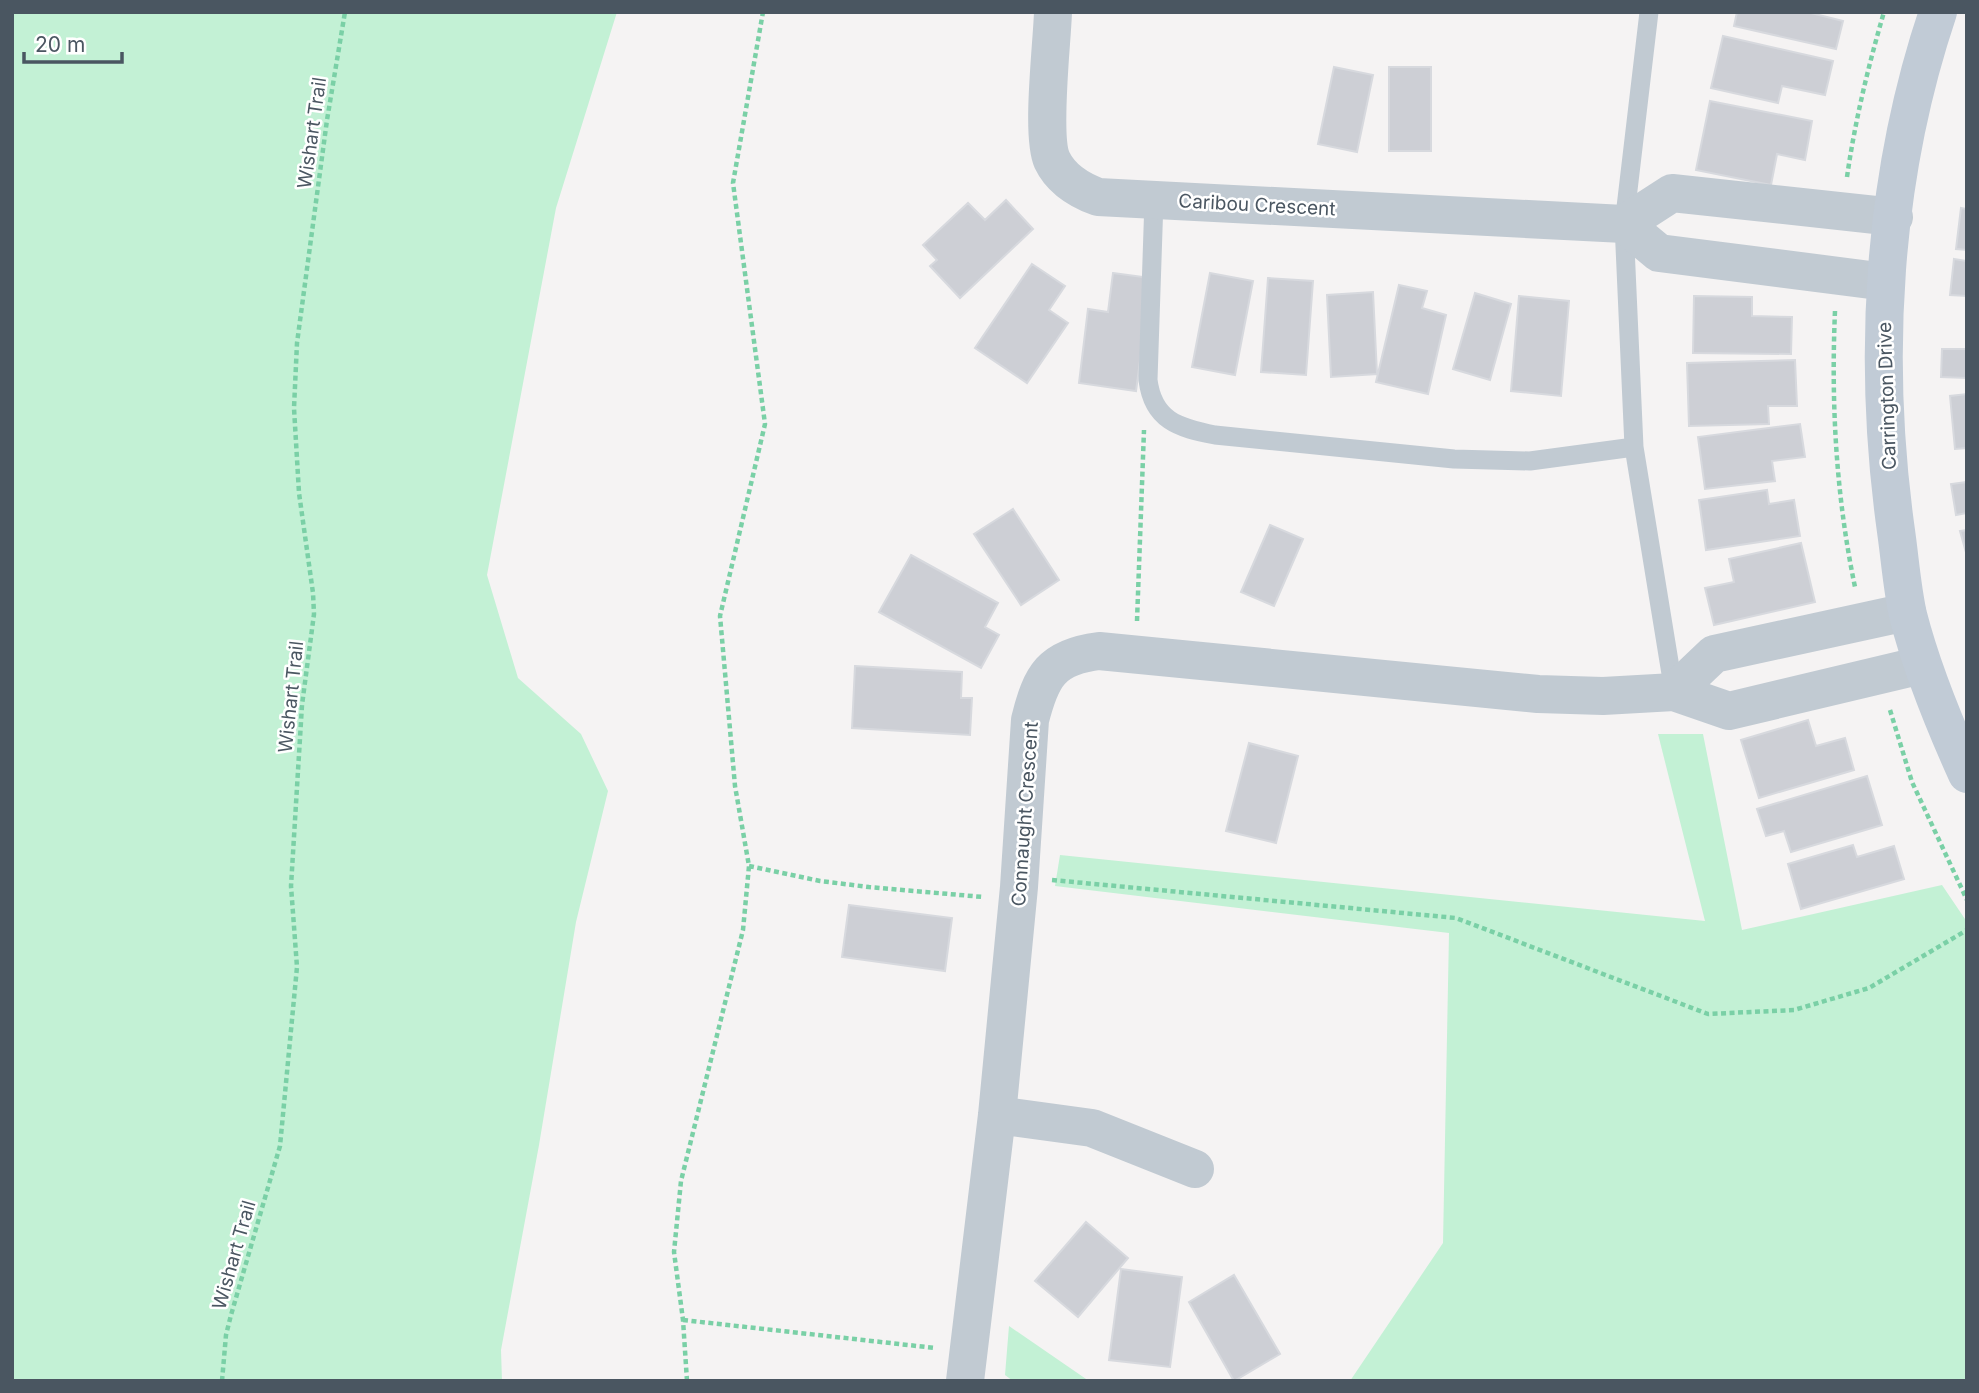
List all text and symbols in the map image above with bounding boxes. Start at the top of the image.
scale bar [24,21,122,65]
text: 20 m [35,32,85,57]
street label: Wishart Trail [293,76,331,190]
street label: Caribou Crescent [1178,189,1336,221]
street label: Carrington Drive [1873,322,1901,470]
street label: Wishart Trail [274,640,308,754]
street label: Connaught Crescent [1007,721,1043,907]
street label: Wishart Trail [207,1198,261,1312]

